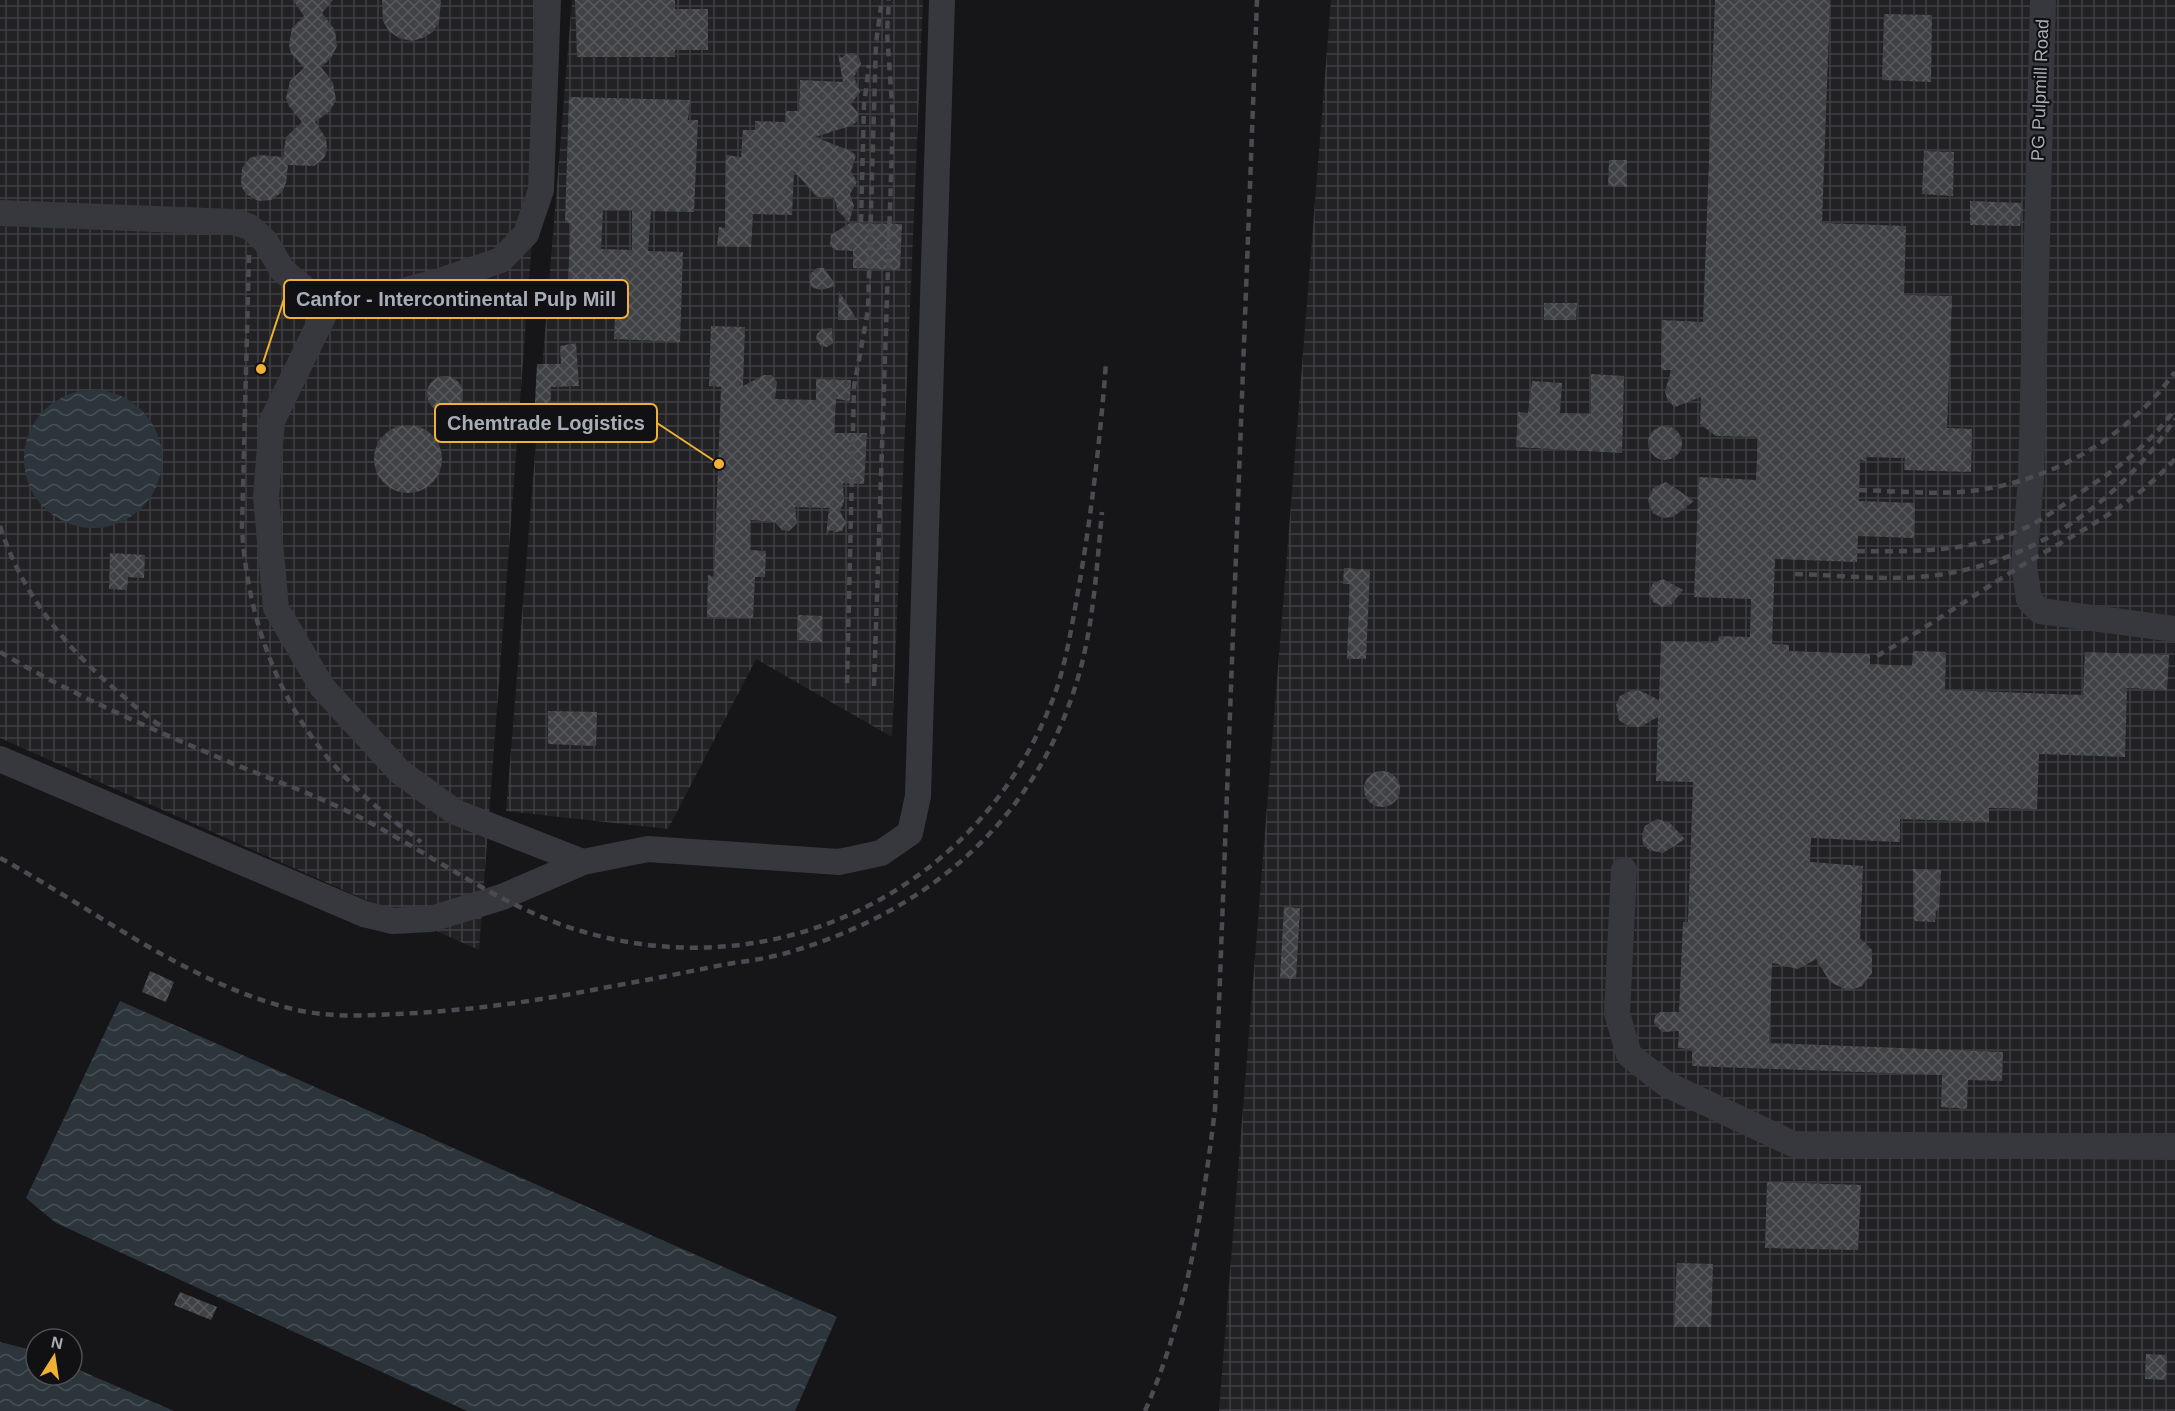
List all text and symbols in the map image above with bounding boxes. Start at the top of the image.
street label: PG Pulpmill Road [2028,19,2052,161]
callout: Canfor - Intercontinental Pulp Mill [284,280,628,318]
text: Canfor - Intercontinental Pulp Mill [296,288,616,310]
callout: Chemtrade Logistics [435,404,657,442]
text: Chemtrade Logistics [447,412,645,434]
north arrow [24,1327,84,1387]
text: N [50,1333,64,1352]

